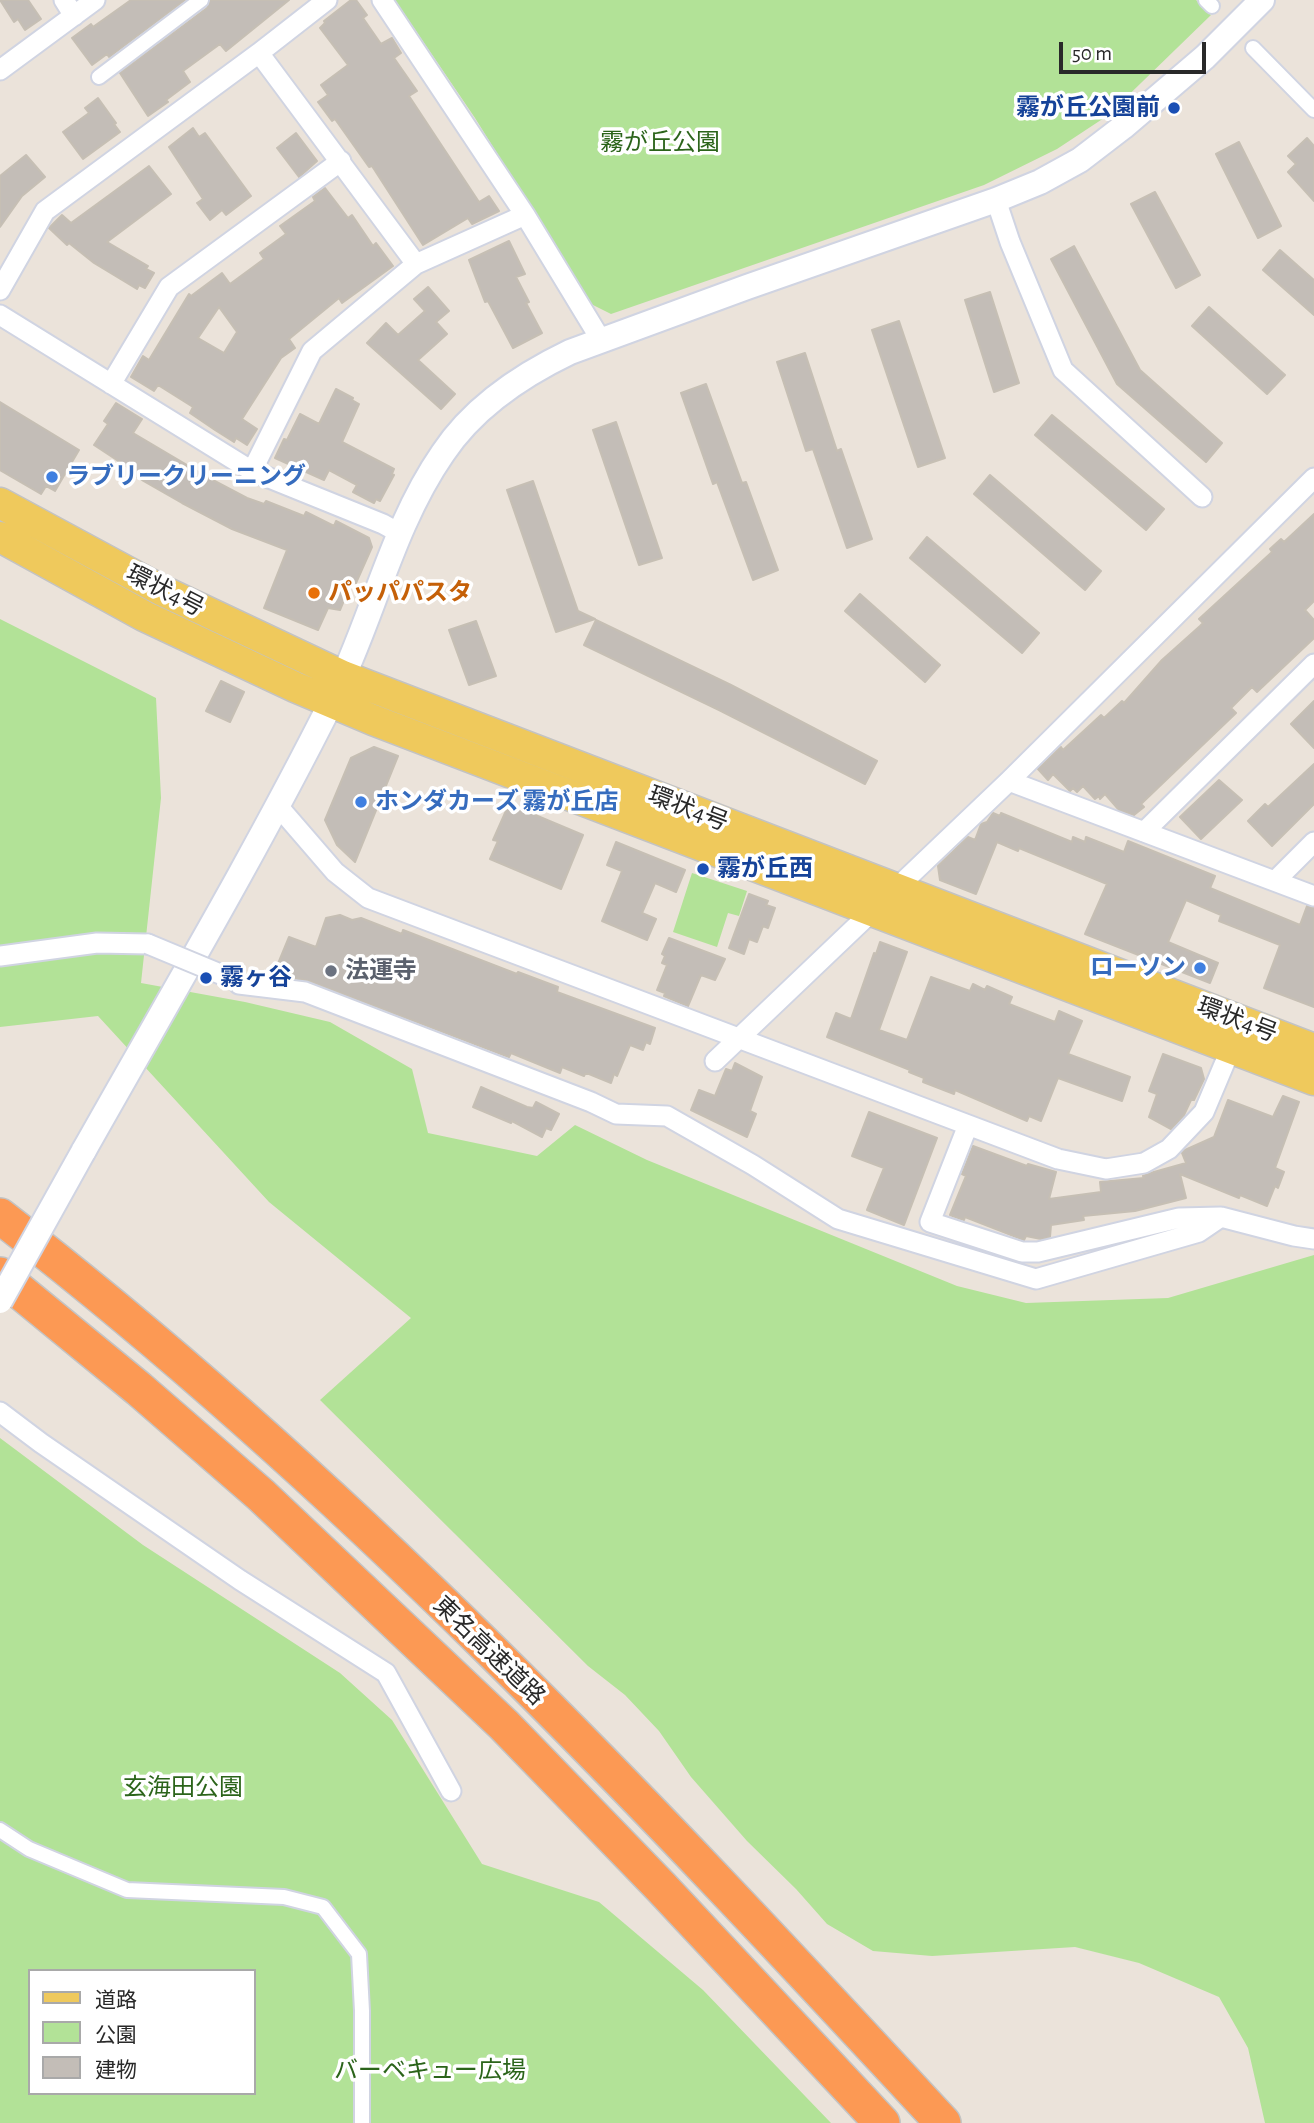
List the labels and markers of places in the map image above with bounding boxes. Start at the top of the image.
place label: 霧が丘公園前 [1016,94,1160,122]
marker: 霧が丘公園前 [1166,100,1182,116]
place label: ラブリークリーニング [66,463,306,491]
marker: ラブリークリーニング [44,469,60,485]
place label: パッパパスタ [328,579,472,607]
marker: パッパパスタ [306,585,322,601]
place label: ホンダカーズ 霧が丘店 [375,788,619,816]
marker: ホンダカーズ 霧が丘店 [353,794,369,810]
place label: 霧が丘西 [717,855,813,883]
marker: 霧が丘西 [695,861,711,877]
place label: ローソン [1090,954,1186,982]
place label: 法運寺 [345,957,417,985]
marker: ローソン [1192,960,1208,976]
marker: 法運寺 [323,963,339,979]
place label: 霧ヶ谷 [220,964,292,992]
marker: 霧ヶ谷 [198,970,214,986]

